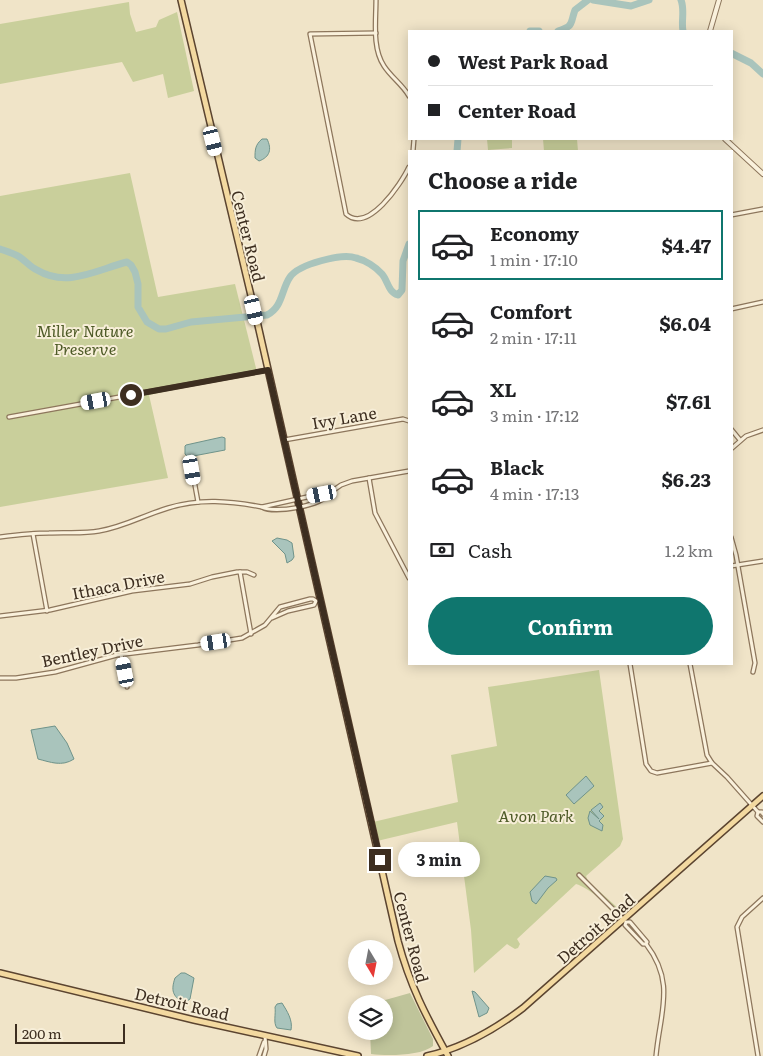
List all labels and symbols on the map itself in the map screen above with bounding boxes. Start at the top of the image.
car [202,125,223,157]
street label: Center Road [226,188,272,284]
car [243,294,264,326]
park label: Miller Nature Preserve [37,318,133,360]
route start [120,384,142,406]
car [79,391,112,411]
street label: Ivy Lane [310,400,378,434]
car [182,454,201,486]
car [305,484,338,504]
street label: Ithaca Drive [70,563,166,605]
street label: Bentley Drive [39,628,145,672]
car [200,632,231,652]
car [114,656,135,688]
park label: Avon Park [498,803,574,827]
callout: 3 min [398,842,480,878]
route end [369,849,391,871]
street label: Detroit Road [551,887,639,969]
street label: Center Road [388,889,436,985]
north arrow [348,940,392,985]
street label: Detroit Road [132,980,232,1026]
scale bar [15,1021,125,1044]

